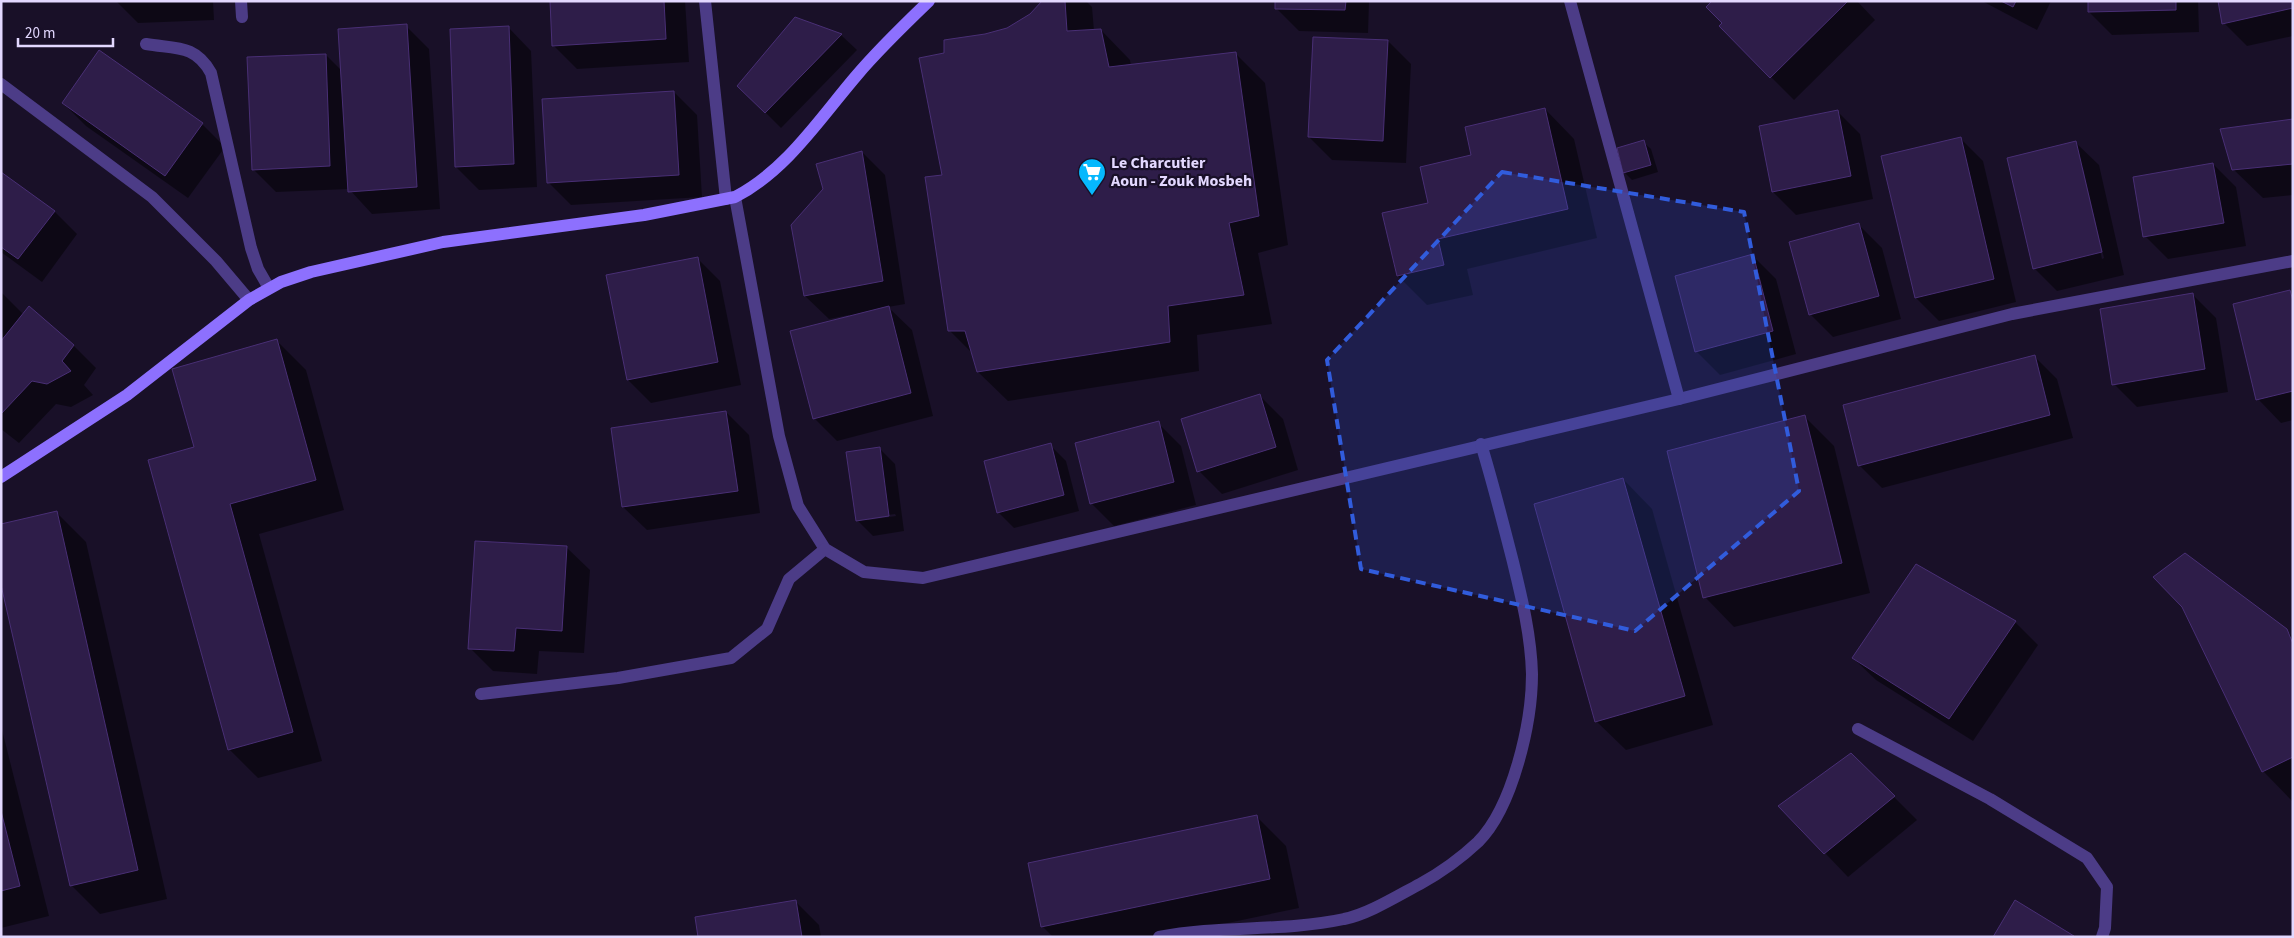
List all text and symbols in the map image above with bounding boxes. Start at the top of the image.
scale bar [18,15,112,47]
text: 20 m [25,23,55,44]
place label: Le Charcutier Aoun - Zouk Mosbeh [1110,152,1252,192]
supermarket icon: Le Charcutier Aoun - Zouk Mosbeh [1077,157,1107,196]

